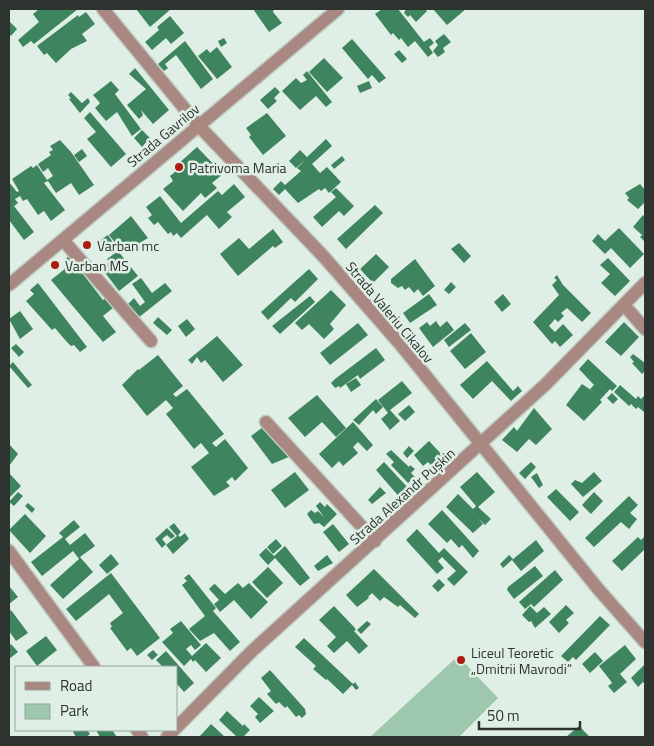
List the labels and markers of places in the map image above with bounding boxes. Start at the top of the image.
place label: Patrivoma Maria [189,157,287,178]
marker: Patrivoma Maria [173,161,185,173]
place label: Varban mc [97,235,159,256]
marker: Varban mc [81,239,93,251]
place label: Varban MS [65,255,129,276]
marker: Varban MS [49,259,61,271]
place label: Liceul Teoretic „Dmitrii Mavrodi“ [471,642,572,679]
marker: Liceul Teoretic „Dmitrii Mavrodi“ [455,654,467,666]

